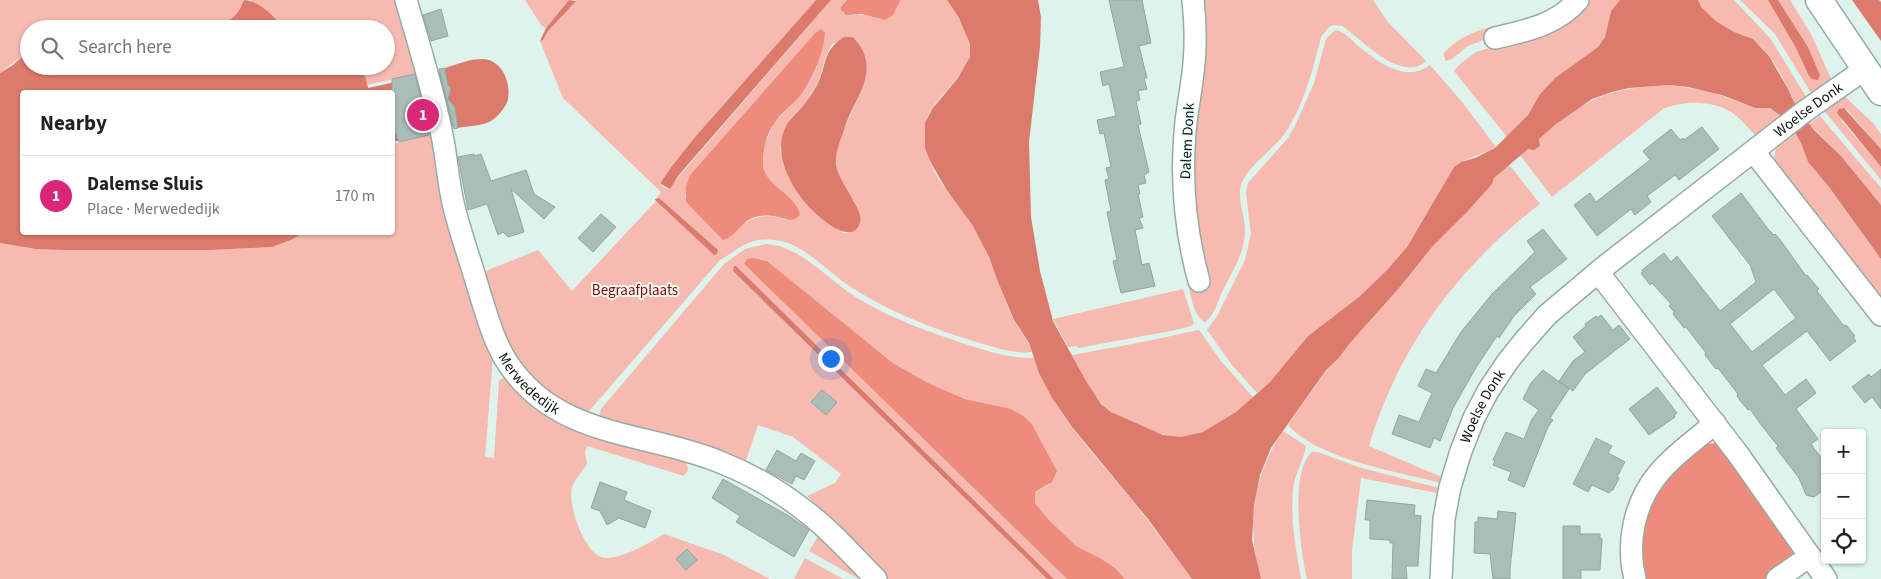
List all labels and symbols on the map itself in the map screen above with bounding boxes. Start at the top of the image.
street label: Woelse Donk [1770,77,1848,142]
pin: 1 [407,96,439,134]
street label: Dalem Donk [1175,102,1200,180]
park label: Begraafplaats [592,280,678,301]
your location [818,346,844,372]
street label: Merwededijk [493,349,564,420]
street label: Woelse Donk [1455,365,1511,446]

